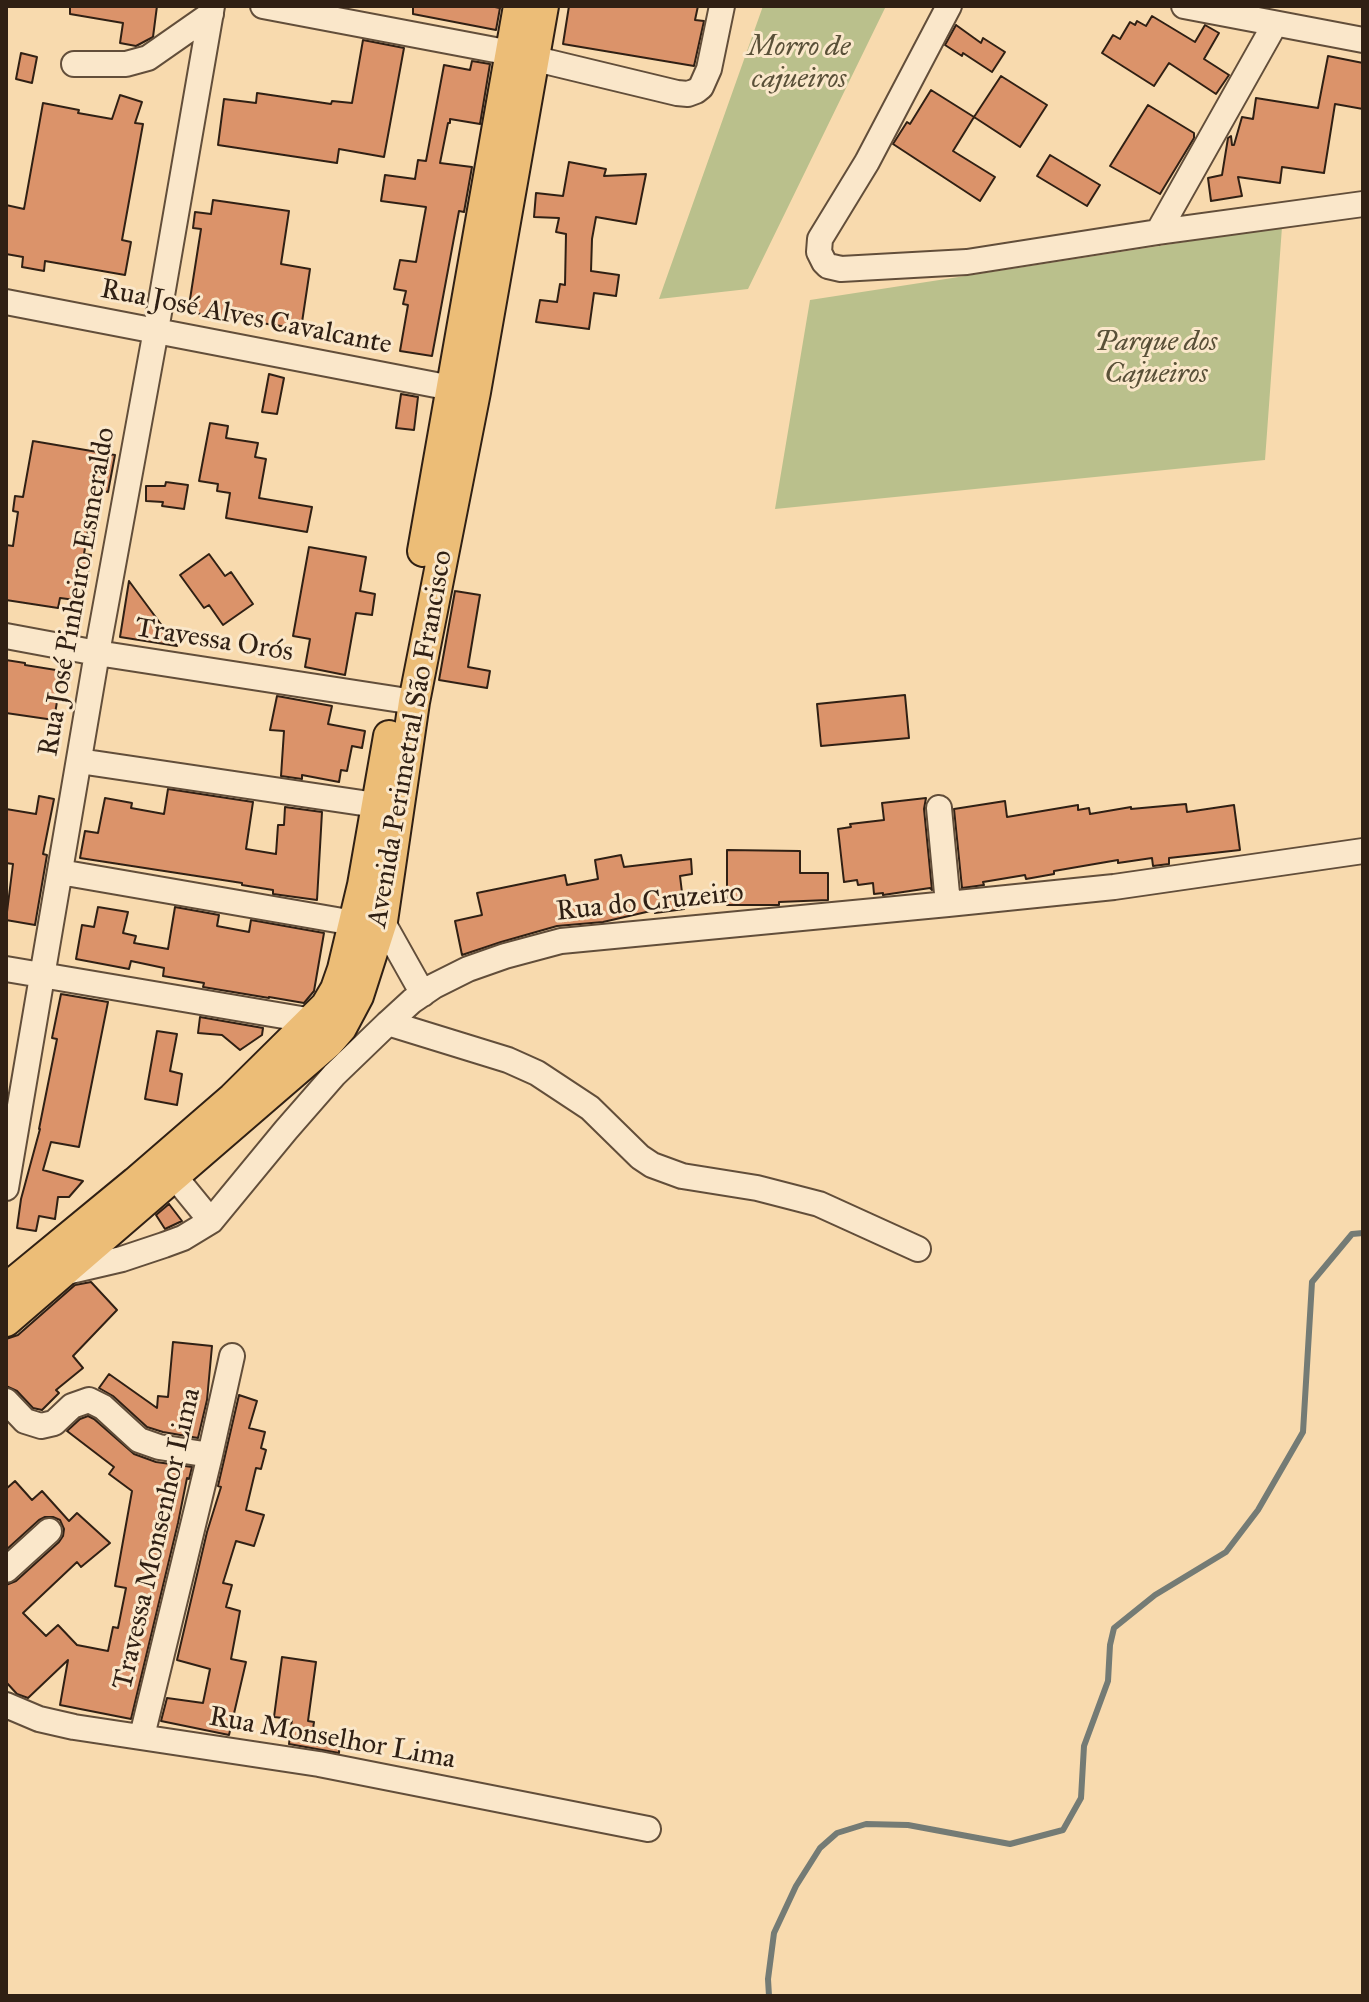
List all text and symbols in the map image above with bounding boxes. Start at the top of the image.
park label: Morro de cajueiros [748,31,850,97]
street label: Rua José Alves Cavalcante [98,273,394,363]
park label: Parque dos Cajueiros [1095,326,1217,392]
street label: Rua José Pinheiro Esmeraldo [33,425,123,759]
street label: Avenida Perimetral São Francisco [361,548,461,930]
street label: Travessa Orós [132,612,296,670]
street label: Rua do Cruzeiro [555,876,745,930]
street label: Travessa Monsenhor Lima [107,1385,209,1693]
street label: Rua Monselhor Lima [206,1701,458,1777]

